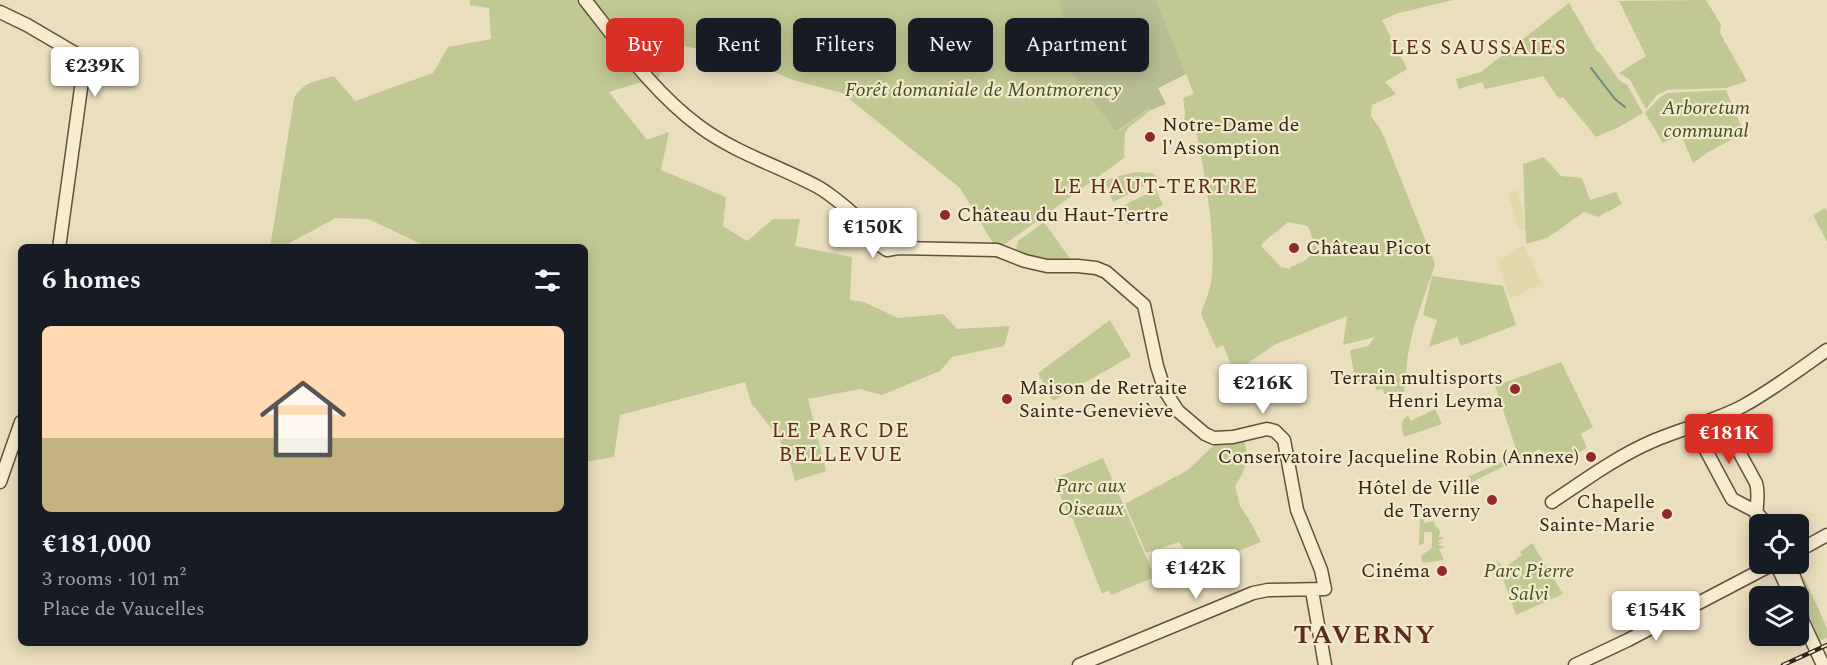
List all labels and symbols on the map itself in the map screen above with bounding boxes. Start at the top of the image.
district label: LES SAUSSAIES [1391,32,1567,64]
pin: €239K [53,47,137,98]
park label: Forêt domaniale de Montmorency [845,75,1121,105]
park label: Arboretum communal [1661,93,1751,146]
place label: Notre-Dame de l'Assomption [1162,110,1299,163]
marker: Notre-Dame de l'Assomption [1143,130,1157,144]
district label: LE HAUT-TERTRE [1053,171,1259,203]
place label: Château du Haut-Tertre [957,200,1169,230]
pin: €150K [831,208,915,259]
marker: Château du Haut-Tertre [938,208,952,222]
place label: Château Picot [1306,233,1431,263]
marker: Château Picot [1287,241,1301,255]
place label: Terrain multisports Henri Leyma [1330,363,1503,416]
pin: €216K [1221,364,1305,415]
place label: Maison de Retraite Sainte-Geneviève [1019,373,1187,426]
marker: Terrain multisports Henri Leyma [1508,382,1522,396]
marker: Maison de Retraite Sainte-Geneviève [1000,392,1014,406]
pin: €181K [1687,414,1771,465]
district label: LE PARC DE BELLEVUE [772,415,910,471]
place label: Conservatoire Jacqueline Robin (Annexe) [1218,442,1579,472]
marker: Conservatoire Jacqueline Robin (Annexe) [1584,450,1598,464]
park label: Parc aux Oiseaux [1056,471,1126,524]
place label: Hôtel de Ville de Taverny [1357,473,1481,526]
place label: Chapelle Sainte-Marie [1539,487,1655,540]
marker: Hôtel de Ville de Taverny [1485,493,1499,507]
marker: Chapelle Sainte-Marie [1660,507,1674,521]
pin: €142K [1154,549,1238,600]
place label: Cinéma [1361,556,1430,586]
park label: Parc Pierre Salvi [1484,556,1575,609]
marker: Cinéma [1435,564,1449,578]
pin: €154K [1614,591,1698,642]
district label: TAVERNY [1294,615,1436,655]

